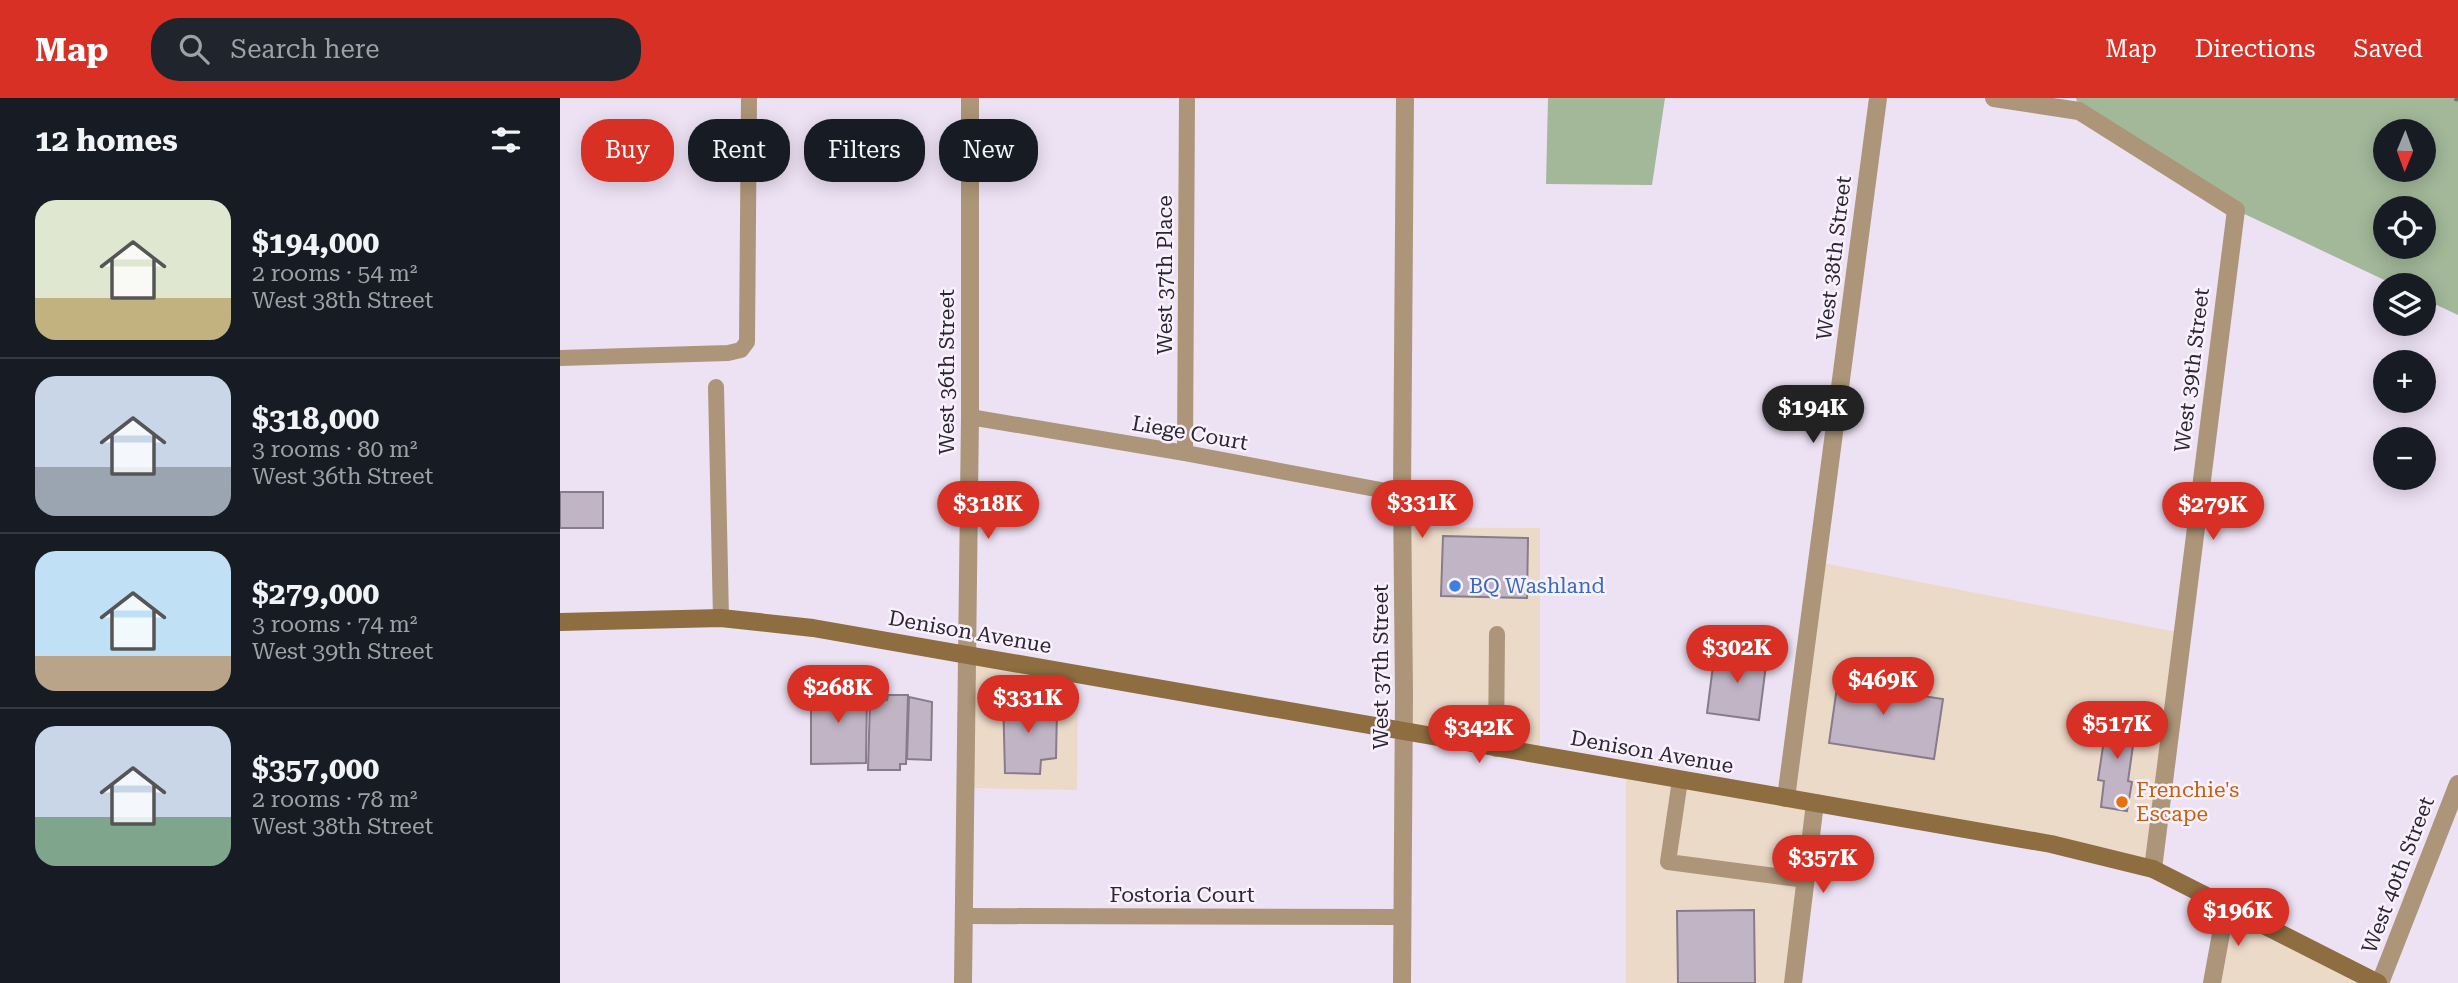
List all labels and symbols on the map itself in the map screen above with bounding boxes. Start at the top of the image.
north arrow [2373,119,2436,182]
street label: West 38th Street [1812,174,1856,342]
street label: West 37th Place [1153,195,1177,355]
street label: West 39th Street [2170,286,2214,454]
street label: West 36th Street [935,289,959,455]
pin: $194K [1764,386,1862,445]
street label: Liege Court [1130,411,1250,455]
pin: $331K [1373,480,1471,540]
pin: $318K [939,482,1037,541]
pin: $279K [2164,482,2262,542]
place label: BQ Washland [1469,574,1605,598]
marker: BQ Washland [1447,578,1463,594]
street label: West 37th Street [1369,584,1393,750]
street label: Denison Avenue [887,606,1053,658]
pin: $302K [1688,626,1786,685]
pin: $469K [1834,658,1932,717]
pin: $268K [789,666,887,725]
pin: $331K [979,676,1077,735]
pin: $517K [2068,702,2166,761]
pin: $342K [1430,706,1528,765]
street label: Denison Avenue [1569,726,1735,778]
place label: Frenchie's Escape [2136,778,2239,826]
street label: West 40th Street [2357,793,2439,957]
marker: Frenchie's Escape [2114,794,2130,810]
pin: $357K [1774,836,1872,895]
street label: Fostoria Court [1109,883,1255,907]
pin: $196K [2189,888,2287,948]

